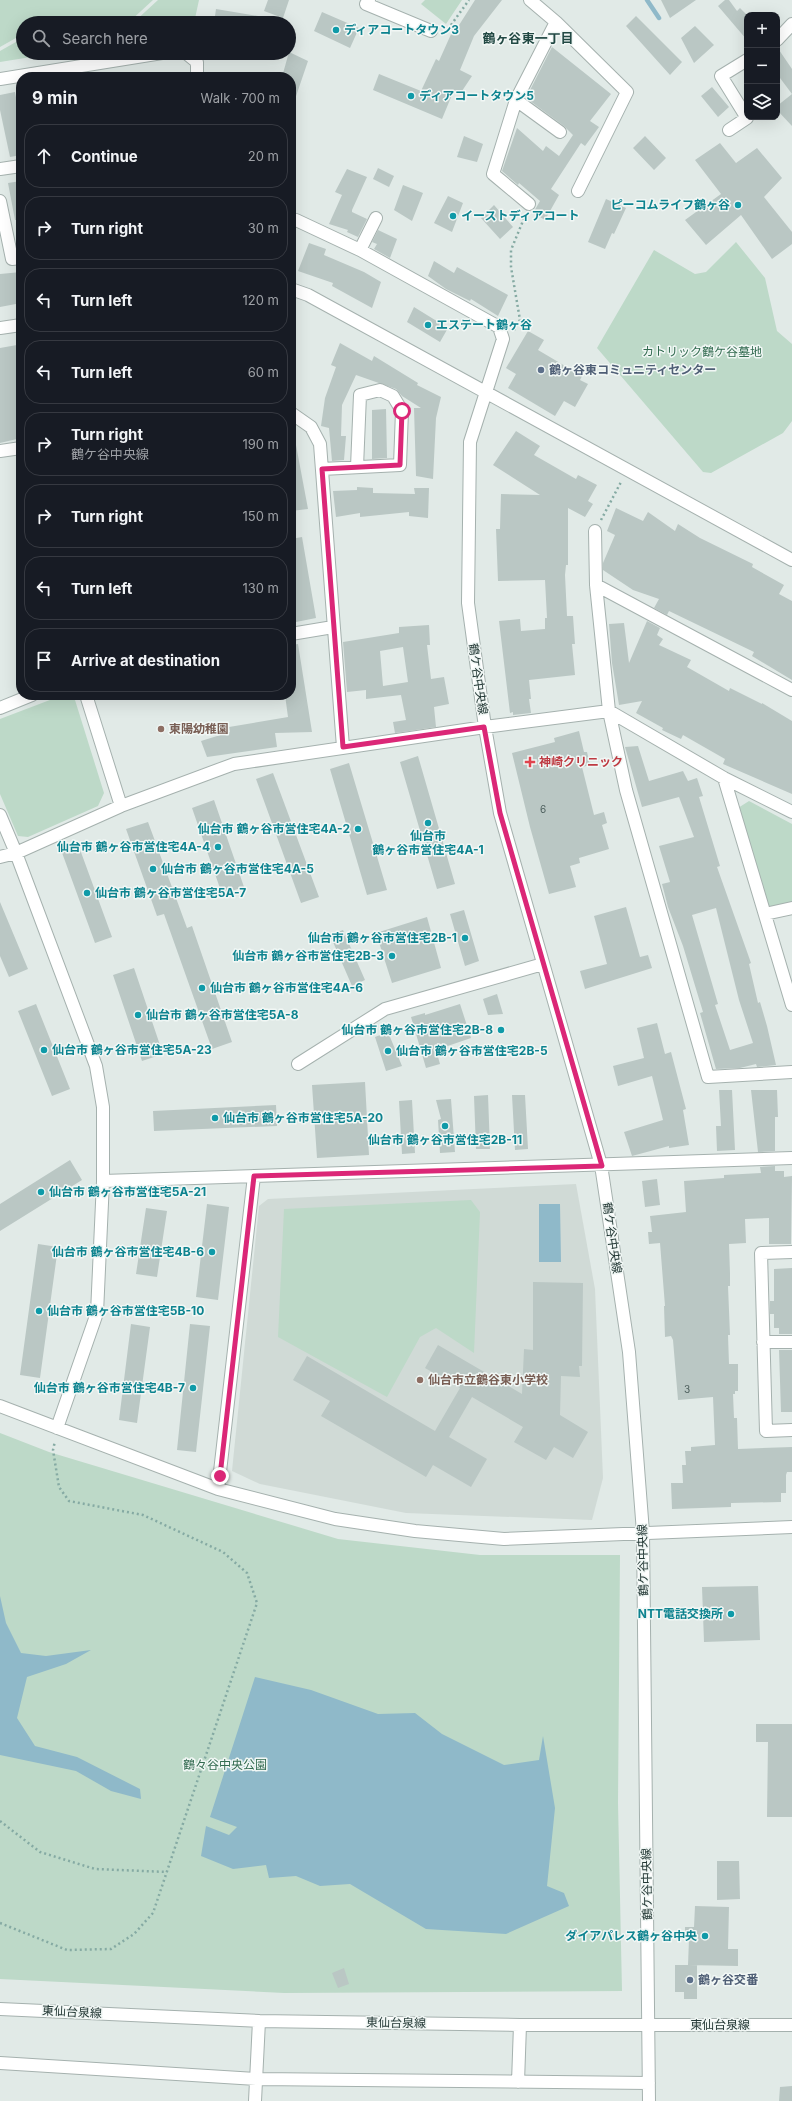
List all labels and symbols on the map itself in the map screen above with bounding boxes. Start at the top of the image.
place label: ディアコートタウン3 [344,22,459,37]
marker: ディアコートタウン3 [331,25,341,35]
district label: 鶴ヶ谷東一丁目 [482,30,574,46]
place label: ディアコートタウン5 [419,88,534,103]
marker: ディアコートタウン5 [406,91,416,101]
place label: ピーコムライフ鶴ヶ谷 [611,197,730,212]
marker: ピーコムライフ鶴ヶ谷 [733,200,743,210]
place label: イーストディアコート [461,208,580,223]
marker: イーストディアコート [448,211,458,221]
place label: エステート鶴ヶ谷 [436,317,532,332]
marker: エステート鶴ヶ谷 [423,320,433,330]
park label: カトリック鶴ケ谷墓地 [642,344,762,359]
place label: 鶴ヶ谷東コミュニティセンター [549,362,716,377]
marker: 鶴ヶ谷東コミュニティセンター [536,365,546,375]
route start [393,402,411,420]
street label: 鶴ケ谷中央線 [466,642,491,716]
place label: 東陽幼稚園 [169,721,229,736]
marker: 東陽幼稚園 [156,724,166,734]
place label: 神崎クリニック [539,754,623,769]
marker: 神崎クリニック [524,756,536,768]
house number: 6 [540,803,546,815]
marker: 仙台市 鶴ヶ谷市営住宅4A-1 [423,818,433,828]
place label: 仙台市 鶴ヶ谷市営住宅4A-2 [198,821,350,836]
marker: 仙台市 鶴ヶ谷市営住宅4A-2 [353,824,363,834]
place label: 仙台市 鶴ヶ谷市営住宅4A-1 [372,828,484,857]
place label: 仙台市 鶴ヶ谷市営住宅4A-4 [57,839,210,854]
marker: 仙台市 鶴ヶ谷市営住宅4A-4 [213,842,223,852]
place label: 仙台市 鶴ヶ谷市営住宅4A-5 [161,861,314,876]
marker: 仙台市 鶴ヶ谷市営住宅4A-5 [148,864,158,874]
place label: 仙台市 鶴ヶ谷市営住宅5A-7 [95,885,246,900]
marker: 仙台市 鶴ヶ谷市営住宅5A-7 [82,888,92,898]
place label: 仙台市 鶴ヶ谷市営住宅2B-1 [308,930,457,945]
marker: 仙台市 鶴ヶ谷市営住宅2B-1 [460,933,470,943]
place label: 仙台市 鶴ヶ谷市営住宅2B-3 [232,948,384,963]
marker: 仙台市 鶴ヶ谷市営住宅2B-3 [387,951,397,961]
place label: 仙台市 鶴ヶ谷市営住宅4A-6 [210,980,363,995]
marker: 仙台市 鶴ヶ谷市営住宅4A-6 [197,983,207,993]
place label: 仙台市 鶴ヶ谷市営住宅5A-8 [146,1007,299,1022]
marker: 仙台市 鶴ヶ谷市営住宅5A-8 [133,1010,143,1020]
place label: 仙台市 鶴ヶ谷市営住宅2B-8 [341,1022,493,1037]
marker: 仙台市 鶴ヶ谷市営住宅2B-8 [496,1025,506,1035]
place label: 仙台市 鶴ヶ谷市営住宅5A-23 [52,1042,212,1057]
place label: 仙台市 鶴ヶ谷市営住宅2B-5 [396,1043,548,1058]
marker: 仙台市 鶴ヶ谷市営住宅5A-23 [39,1045,49,1055]
marker: 仙台市 鶴ヶ谷市営住宅2B-5 [383,1046,393,1056]
place label: 仙台市 鶴ヶ谷市営住宅5A-20 [223,1110,383,1125]
marker: 仙台市 鶴ヶ谷市営住宅5A-20 [210,1113,220,1123]
marker: 仙台市 鶴ヶ谷市営住宅2B-11 [440,1121,450,1131]
place label: 仙台市 鶴ヶ谷市営住宅2B-11 [368,1132,522,1147]
place label: 仙台市 鶴ヶ谷市営住宅5A-21 [49,1184,206,1199]
marker: 仙台市 鶴ヶ谷市営住宅5A-21 [36,1187,46,1197]
street label: 鶴ケ谷中央線 [600,1201,625,1275]
place label: 仙台市 鶴ヶ谷市営住宅4B-6 [52,1244,204,1259]
marker: 仙台市 鶴ヶ谷市営住宅4B-6 [207,1247,217,1257]
place label: 仙台市 鶴ヶ谷市営住宅5B-10 [47,1303,204,1318]
marker: 仙台市 鶴ヶ谷市営住宅5B-10 [34,1306,44,1316]
place label: 仙台市立鶴谷東小学校 [428,1372,548,1387]
marker: 仙台市立鶴谷東小学校 [415,1375,425,1385]
place label: 仙台市 鶴ヶ谷市営住宅4B-7 [34,1380,185,1395]
marker: 仙台市 鶴ヶ谷市営住宅4B-7 [188,1383,198,1393]
house number: 3 [684,1383,690,1395]
route end [211,1467,229,1485]
street label: 鶴ケ谷中央線 [634,1524,651,1596]
place label: NTT電話交換所 [638,1606,723,1621]
marker: NTT電話交換所 [726,1609,736,1619]
park label: 鶴々谷中央公園 [183,1757,267,1772]
street label: 鶴ケ谷中央線 [638,1848,655,1920]
place label: ダイアパレス鶴ヶ谷中央 [565,1928,697,1943]
marker: ダイアパレス鶴ヶ谷中央 [700,1931,710,1941]
place label: 鶴ヶ谷交番 [698,1972,759,1987]
marker: 鶴ヶ谷交番 [685,1975,695,1985]
street label: 東仙台泉線 [42,2002,102,2021]
street label: 東仙台泉線 [366,2014,426,2031]
street label: 東仙台泉線 [690,2017,750,2032]

